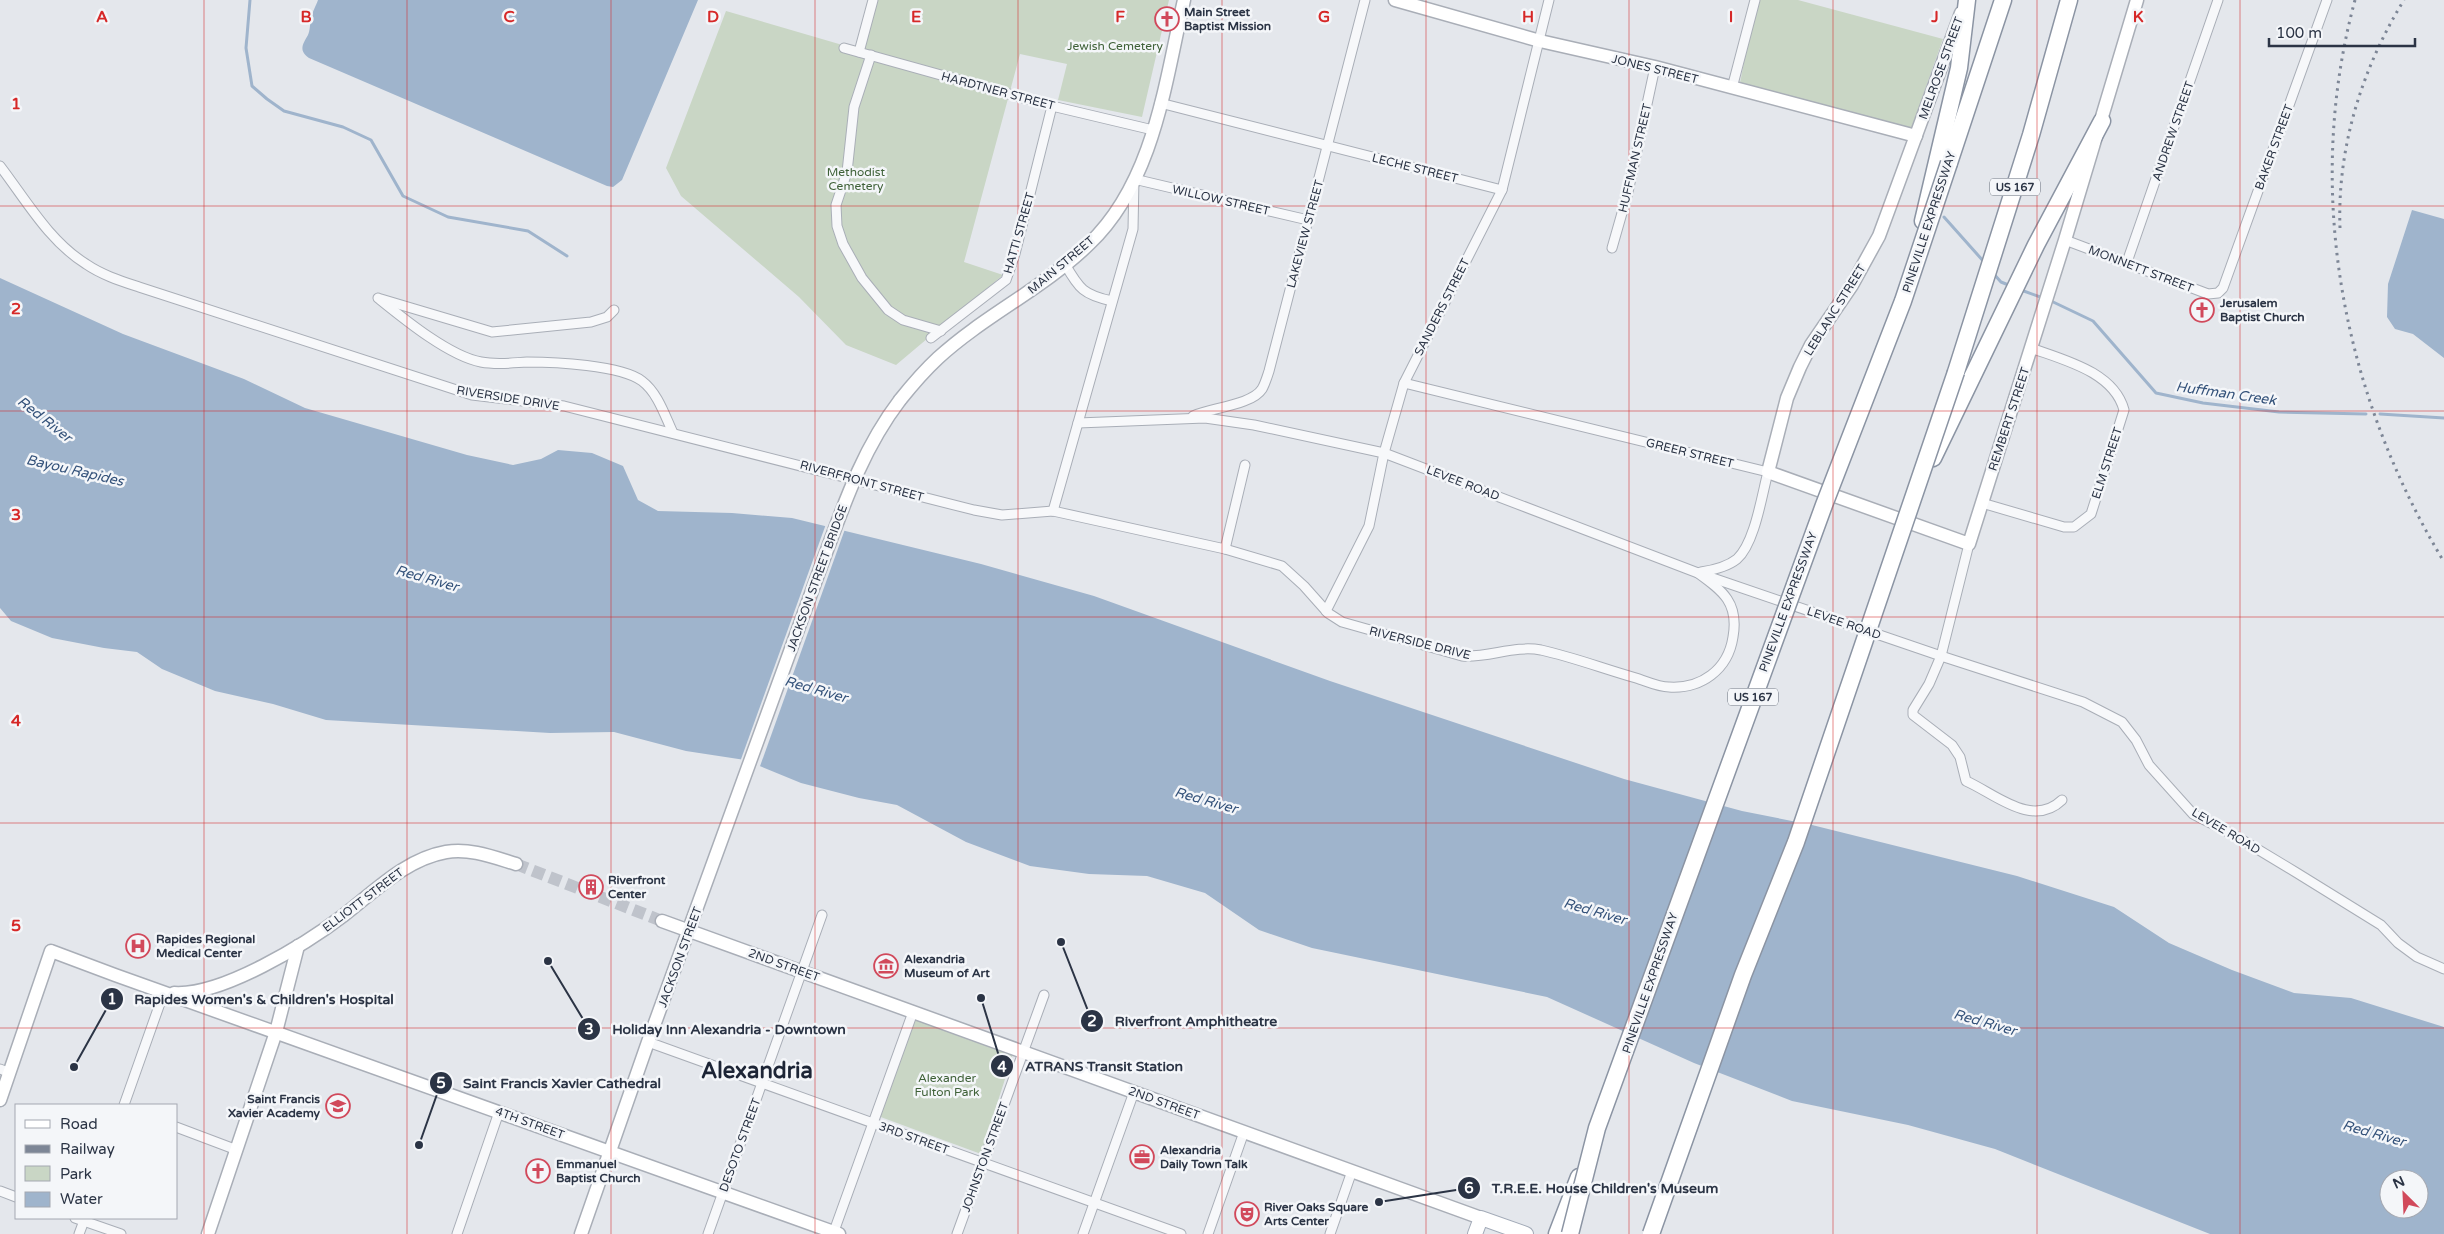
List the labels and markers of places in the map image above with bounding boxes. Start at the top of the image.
place label: Main Street Baptist Mission [1184,5,1271,34]
church icon: Main Street Baptist Mission [1154,6,1180,32]
place label: Jerusalem Baptist Church [2219,296,2305,325]
church icon: Jerusalem Baptist Church [2189,297,2215,323]
place label: Riverfront Center [608,873,666,901]
building icon: Riverfront Center [578,874,604,900]
place label: Rapides Regional Medical Center [156,932,255,960]
hospital icon: Rapides Regional Medical Center [125,933,151,959]
place label: Alexandria Museum of Art [904,952,990,980]
museum icon: Alexandria Museum of Art [873,953,899,979]
callout: Rapides Women's & Children's Hospital [99,985,404,1014]
callout: Riverfront Amphitheatre [1079,1006,1287,1035]
callout: Holiday Inn Alexandria - Downtown [577,1015,856,1044]
callout: ATRANS Transit Station [990,1052,1193,1081]
callout: Saint Francis Xavier Cathedral [428,1068,671,1097]
place label: Saint Francis Xavier Academy [228,1092,321,1121]
school or university icon: Saint Francis Xavier Academy [325,1093,351,1119]
place label: Alexandria Daily Town Talk [1160,1143,1248,1172]
office icon: Alexandria Daily Town Talk [1129,1144,1155,1170]
place label: Emmanuel Baptist Church [556,1157,641,1186]
church icon: Emmanuel Baptist Church [525,1158,551,1184]
callout: T.R.E.E. House Children's Museum [1456,1173,1728,1202]
place label: River Oaks Square Arts Center [1264,1200,1368,1228]
theatre icon: River Oaks Square Arts Center [1234,1201,1260,1227]

